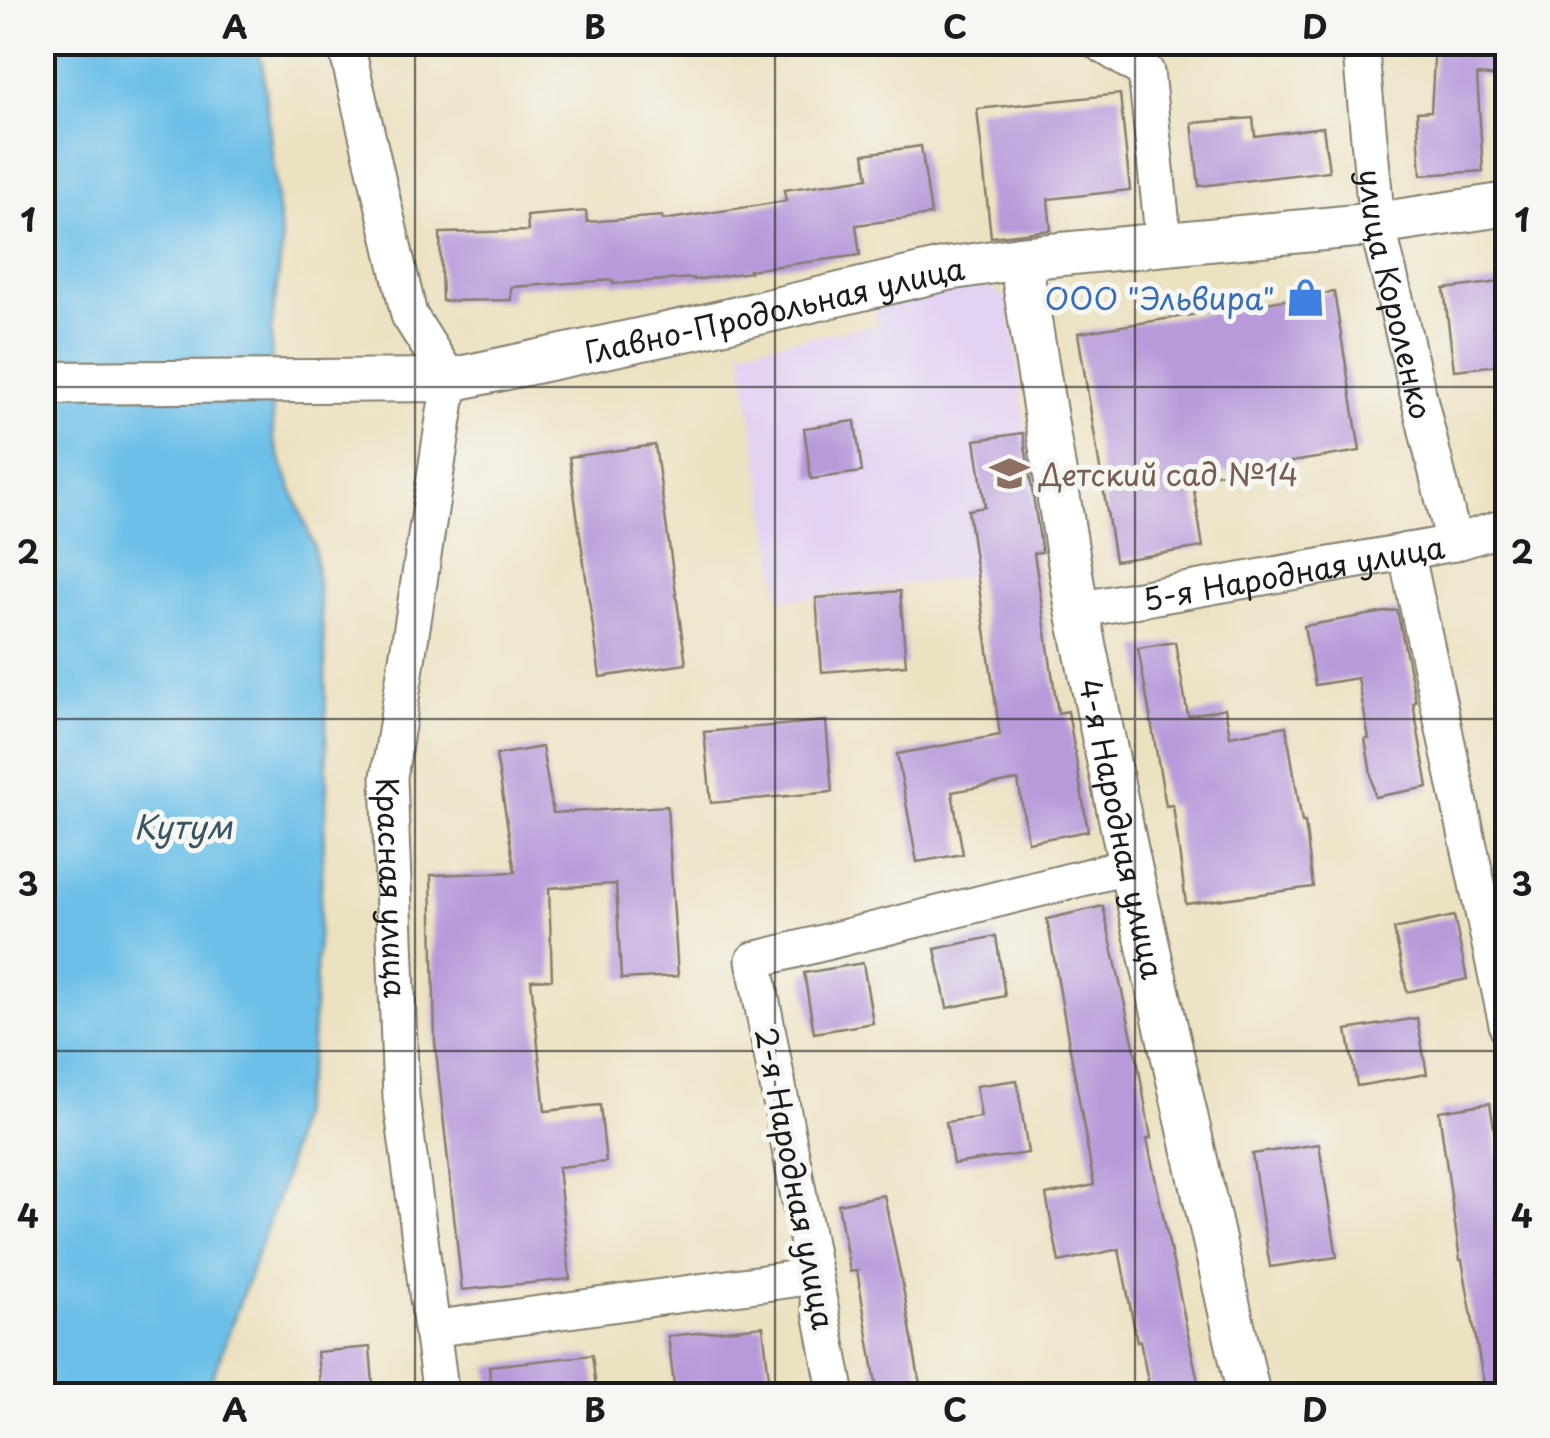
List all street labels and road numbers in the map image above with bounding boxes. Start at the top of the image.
street label: улица Короленко [1349,167,1446,423]
street label: Главно-Продольная улица [580,244,968,373]
street label: 5-я Народная улица [1139,523,1448,620]
street label: 4-я Народная улица [1069,674,1177,983]
street label: Красная улица [367,777,420,999]
street label: 2-я Народная улица [745,1023,847,1333]

